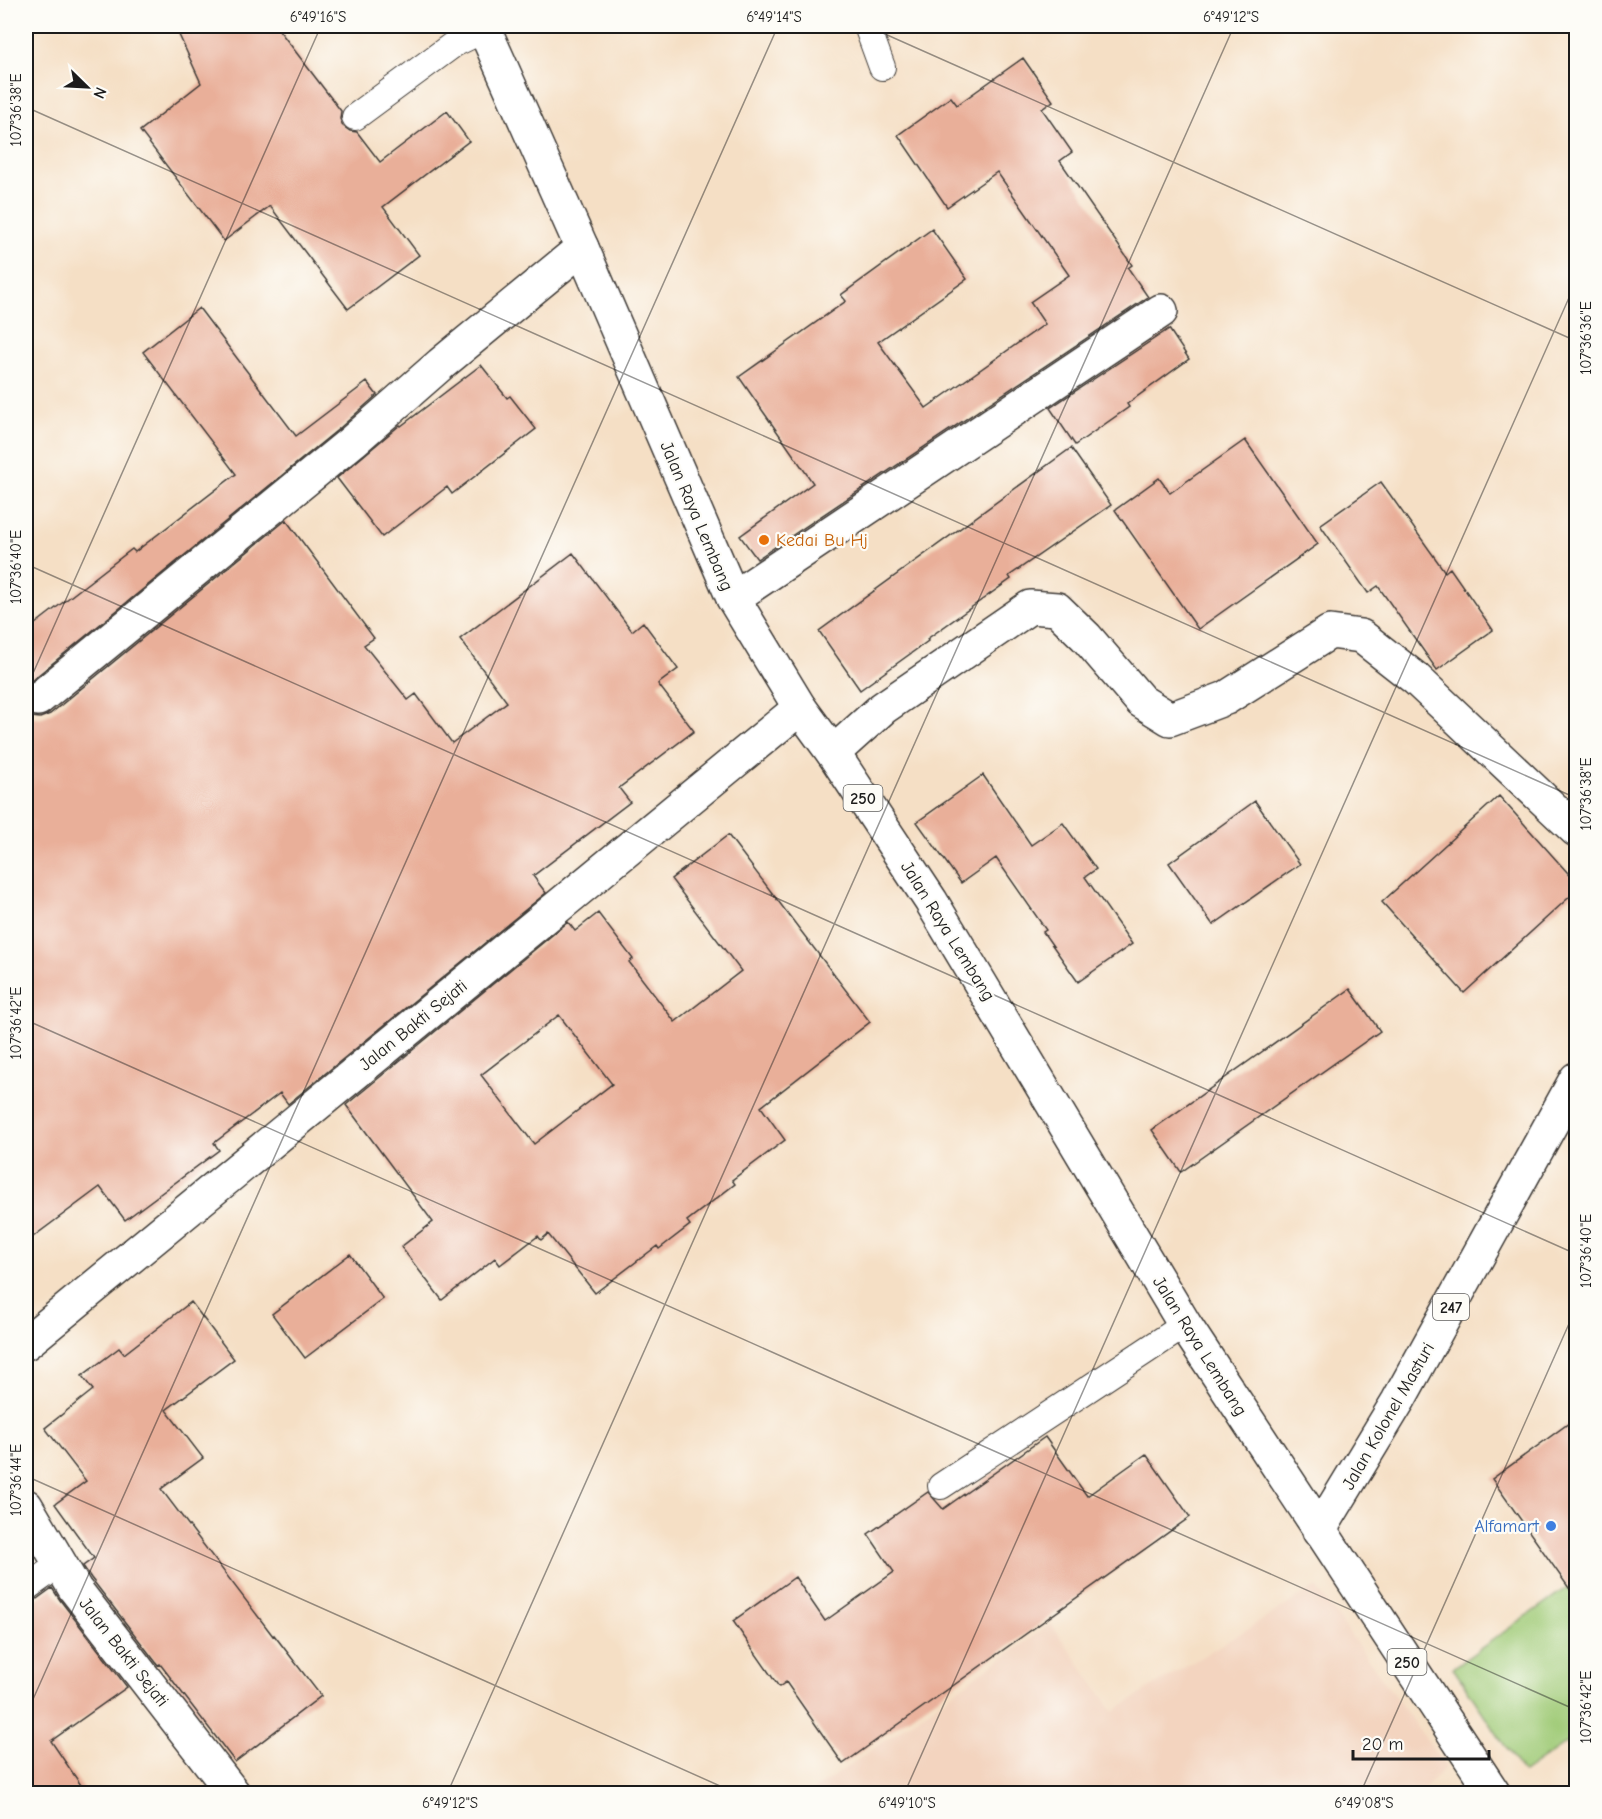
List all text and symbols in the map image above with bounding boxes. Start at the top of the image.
text: 6°49'16"S [290,8,346,26]
text: 6°49'14"S [746,8,802,26]
text: 6°49'12"S [1203,8,1259,26]
north arrow [57,57,117,117]
text: 107°36'38"E [7,73,25,147]
text: N [89,84,110,101]
text: 107°36'36"E [1577,301,1595,375]
street label: Jalan Raya Lembang [655,438,738,594]
text: 107°36'40"E [7,530,25,604]
place label: Kedai Bu Hj [776,530,868,551]
marker: Kedai Bu Hj [757,533,771,547]
text: 107°36'38"E [1577,757,1595,831]
road number: 250 [844,785,882,811]
street label: Jalan Raya Lembang [896,858,999,1005]
street label: Jalan Bakti Sejati [355,975,472,1075]
text: 107°36'42"E [7,987,25,1059]
text: 107°36'40"E [1577,1214,1595,1288]
street label: Jalan Raya Lembang [1148,1273,1251,1420]
road number: 247 [1433,1294,1469,1320]
street label: Jalan Kolonel Masturi [1338,1339,1439,1493]
text: 107°36'44"E [7,1444,25,1516]
place label: Alfamart [1474,1516,1540,1537]
marker: Alfamart [1544,1519,1558,1533]
street label: Jalan Bakti Sejati [74,1594,173,1711]
road number: 250 [1388,1649,1426,1675]
text: 107°36'42"E [1577,1671,1595,1743]
scale bar [1353,1723,1490,1761]
text: 20 m [1362,1734,1403,1755]
text: 6°49'12"S [422,1794,478,1812]
text: 6°49'10"S [878,1794,936,1812]
text: 6°49'08"S [1334,1794,1394,1812]

